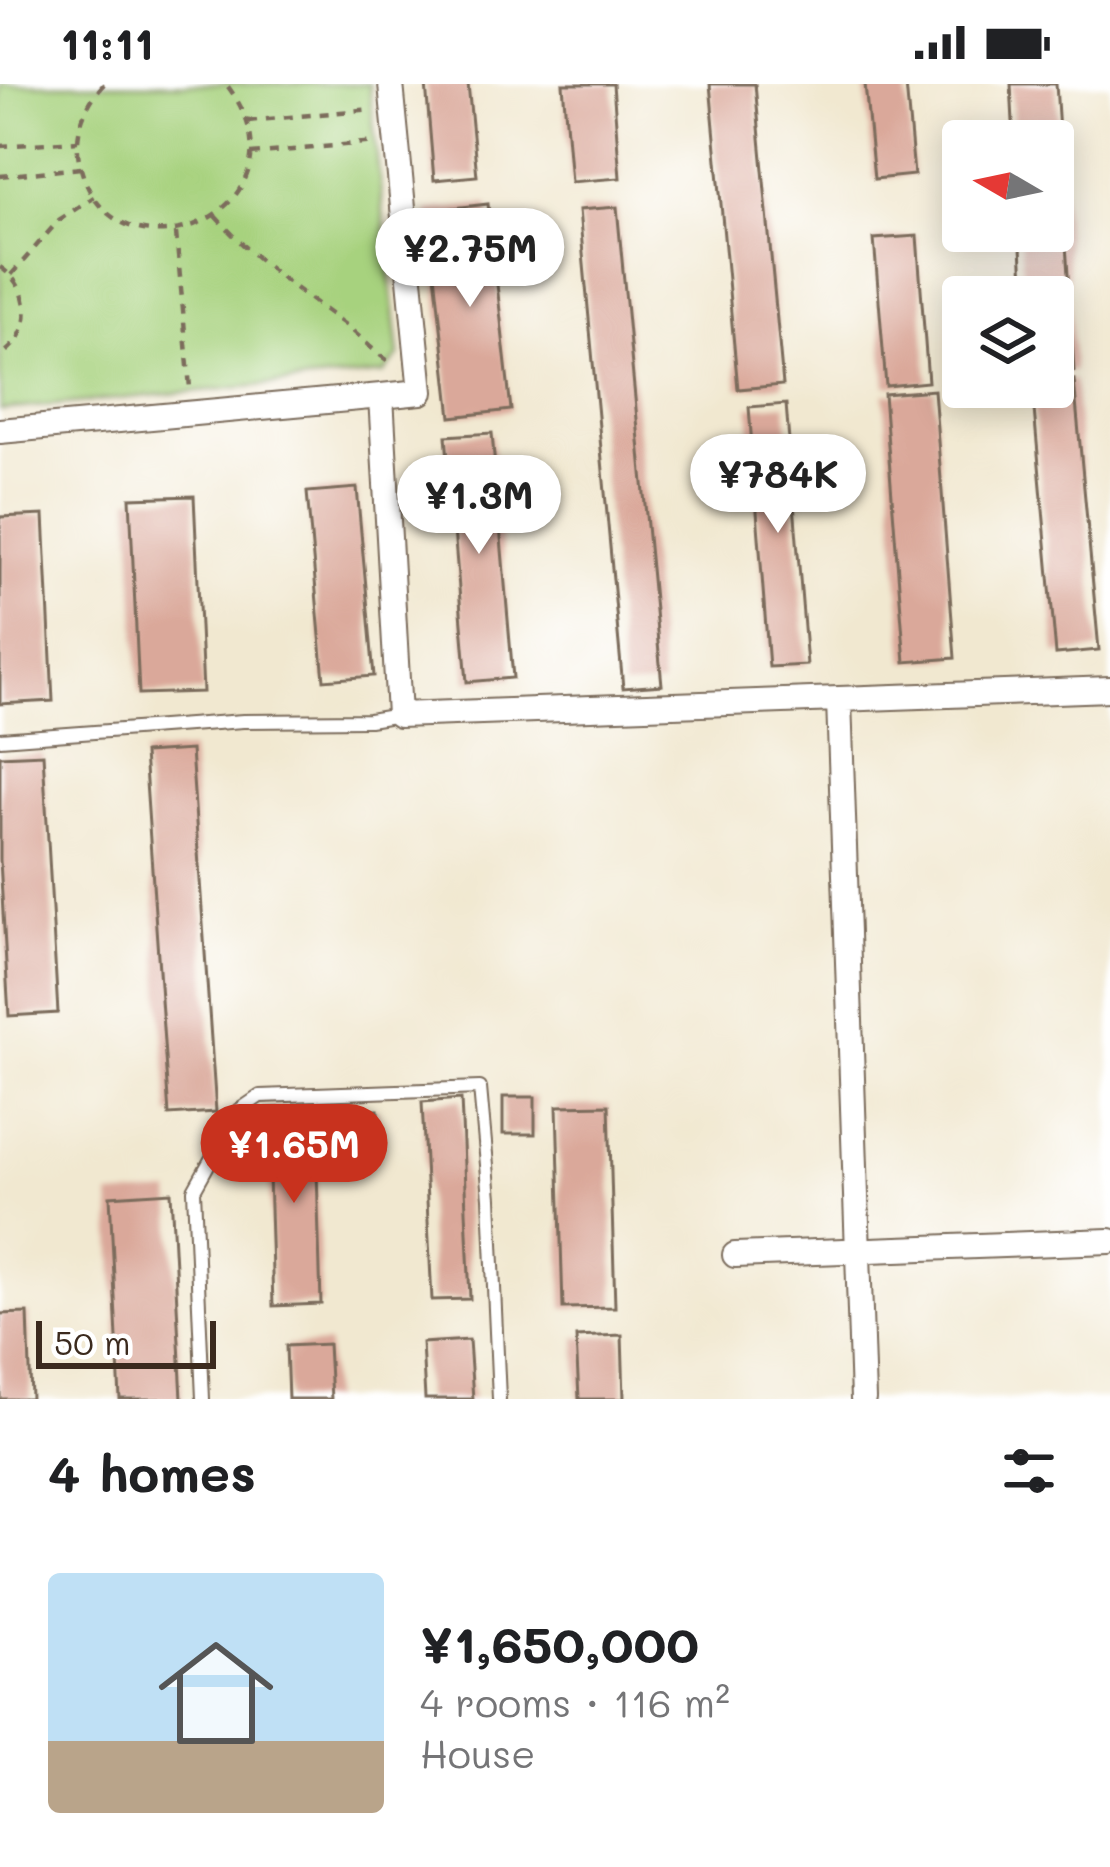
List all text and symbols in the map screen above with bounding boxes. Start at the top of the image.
text: 11:11 [60,13,154,71]
north arrow [942,120,1074,252]
map controls [942,120,1074,408]
pin: ¥2.75M [372,208,568,310]
text: ¥2.75M [402,221,538,272]
button: layers [942,276,1074,408]
pin: ¥784K [694,434,862,536]
text: ¥784K [717,447,839,498]
pin: ¥1.3M [395,455,563,557]
text: ¥1.3M [424,468,534,519]
pin: ¥1.65M [196,1104,392,1206]
text: ¥1.65M [228,1117,360,1168]
scale bar [36,1315,216,1368]
text: 50 m [54,1320,130,1363]
text: 4 homes [48,1438,256,1505]
icon: filters [996,1438,1062,1504]
text: ¥1,650,000 [420,1609,699,1676]
icon: home [144,1621,288,1765]
text: 4 rooms · 116 m² [420,1676,730,1727]
text: House [420,1727,535,1778]

